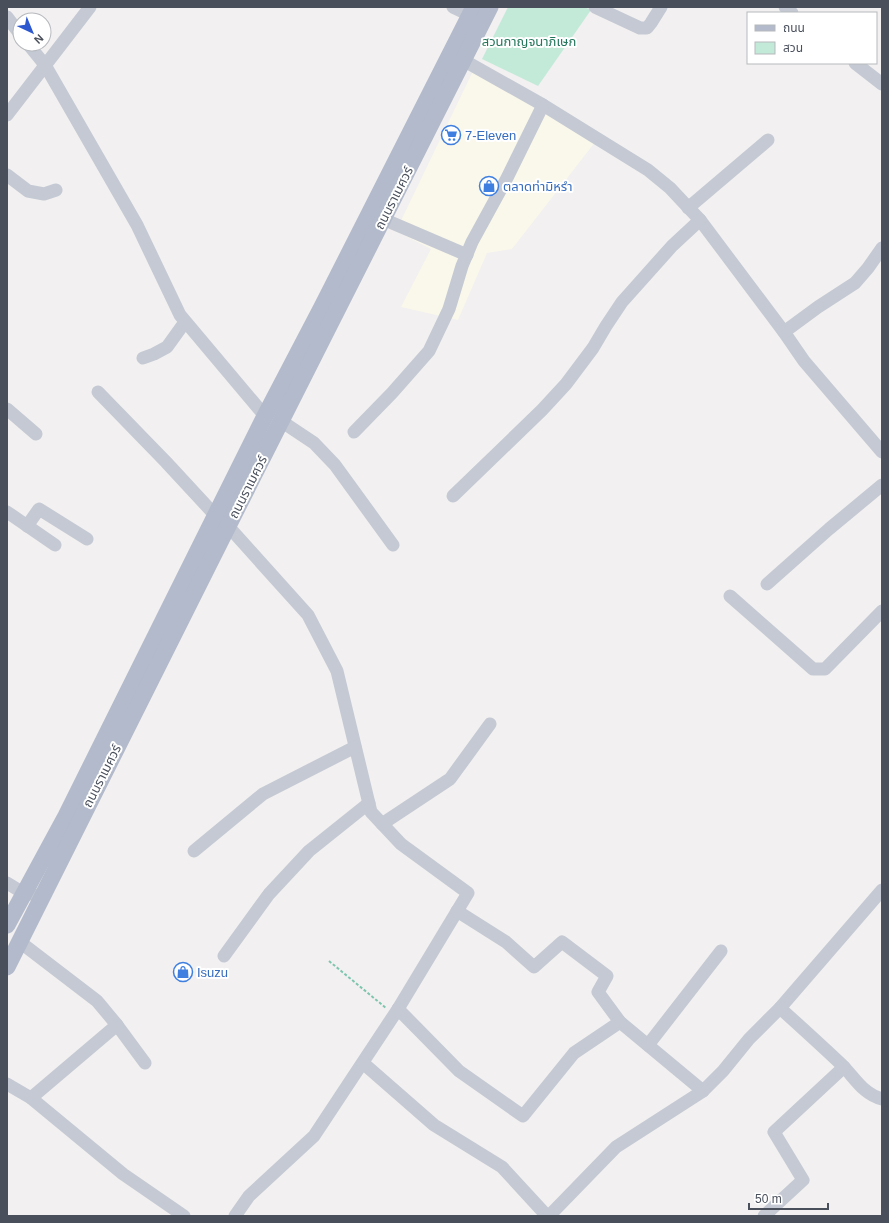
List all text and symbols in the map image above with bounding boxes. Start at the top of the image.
north arrow [12,12,52,52]
legend [747,12,877,64]
text: ถนน [783,21,805,35]
text: N [32,32,46,46]
park label: สวนกาญจนาภิเษก [482,34,576,49]
text: สวน [783,41,803,55]
supermarket icon: 7-Eleven [440,124,462,146]
place label: 7-Eleven [465,128,516,143]
street label: ถนนราเมศวร์ [372,164,416,232]
shop icon: ตลาดท่ามิหรำ [478,175,500,197]
place label: ตลาดท่ามิหรำ [503,179,572,194]
street label: ถนนราเมศวร์ [226,453,270,521]
street label: ถนนราเมศวร์ [80,742,124,810]
shop icon: Isuzu [172,961,194,983]
place label: Isuzu [197,965,228,980]
scale bar [749,1185,828,1211]
text: 50 m [755,1192,782,1206]

